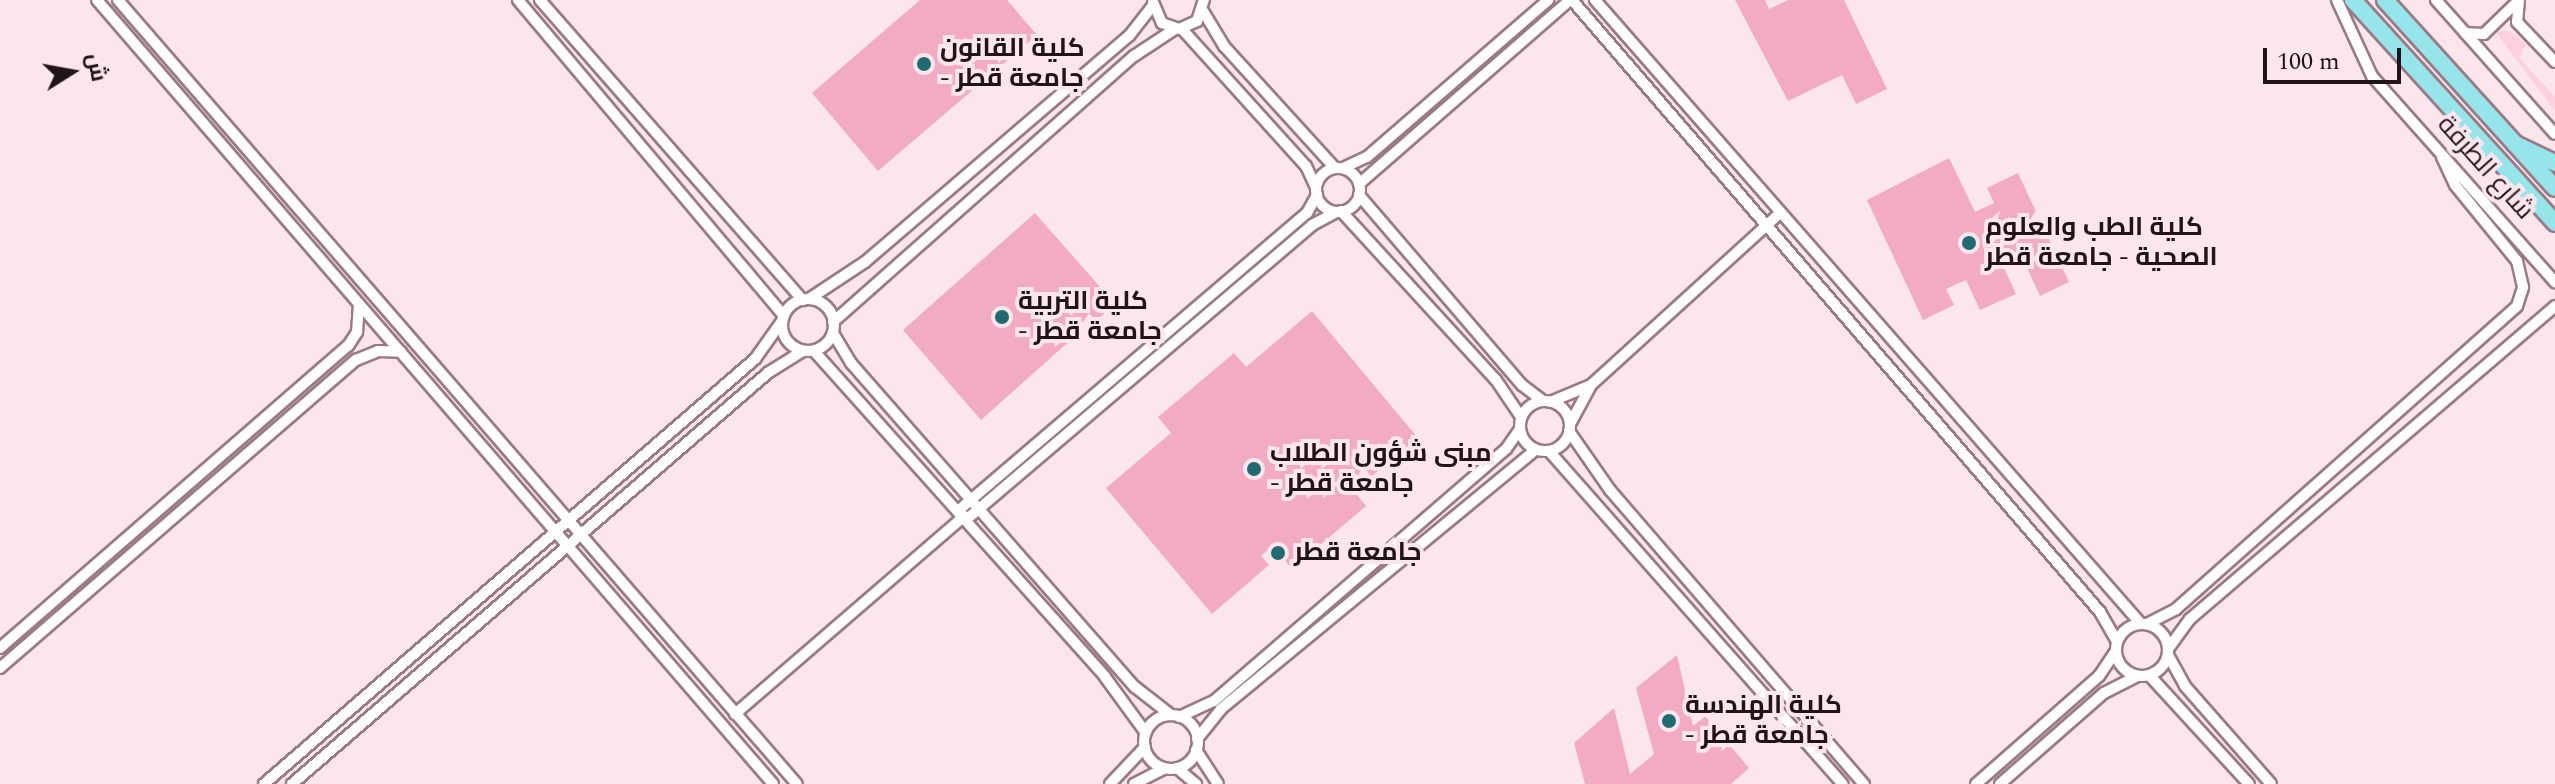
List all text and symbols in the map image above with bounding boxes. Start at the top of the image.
north arrow [32,32,112,112]
scale bar [2267,32,2405,82]
place label: كلية القانون - جامعة قطر [940,33,1085,94]
text: 100 m [2277,44,2340,80]
text: ش [77,50,115,84]
marker: كلية القانون - جامعة قطر [915,55,933,73]
street label: شارع الطرفة [2430,110,2540,226]
place label: كلية الطب والعلوم الصحية - جامعة قطر [1985,212,2218,274]
marker: كلية الطب والعلوم الصحية - جامعة قطر [1960,234,1978,252]
place label: كلية التربية - جامعة قطر [1018,286,1162,348]
marker: كلية التربية - جامعة قطر [993,308,1011,326]
place label: مبنى شؤون الطلاب - جامعة قطر [1270,438,1492,500]
marker: مبنى شؤون الطلاب - جامعة قطر [1245,460,1263,478]
place label: جامعة قطر [1294,537,1422,569]
marker: جامعة قطر [1269,544,1287,562]
place label: كلية الهندسة - جامعة قطر [1685,690,1842,752]
marker: كلية الهندسة - جامعة قطر [1660,712,1678,730]

